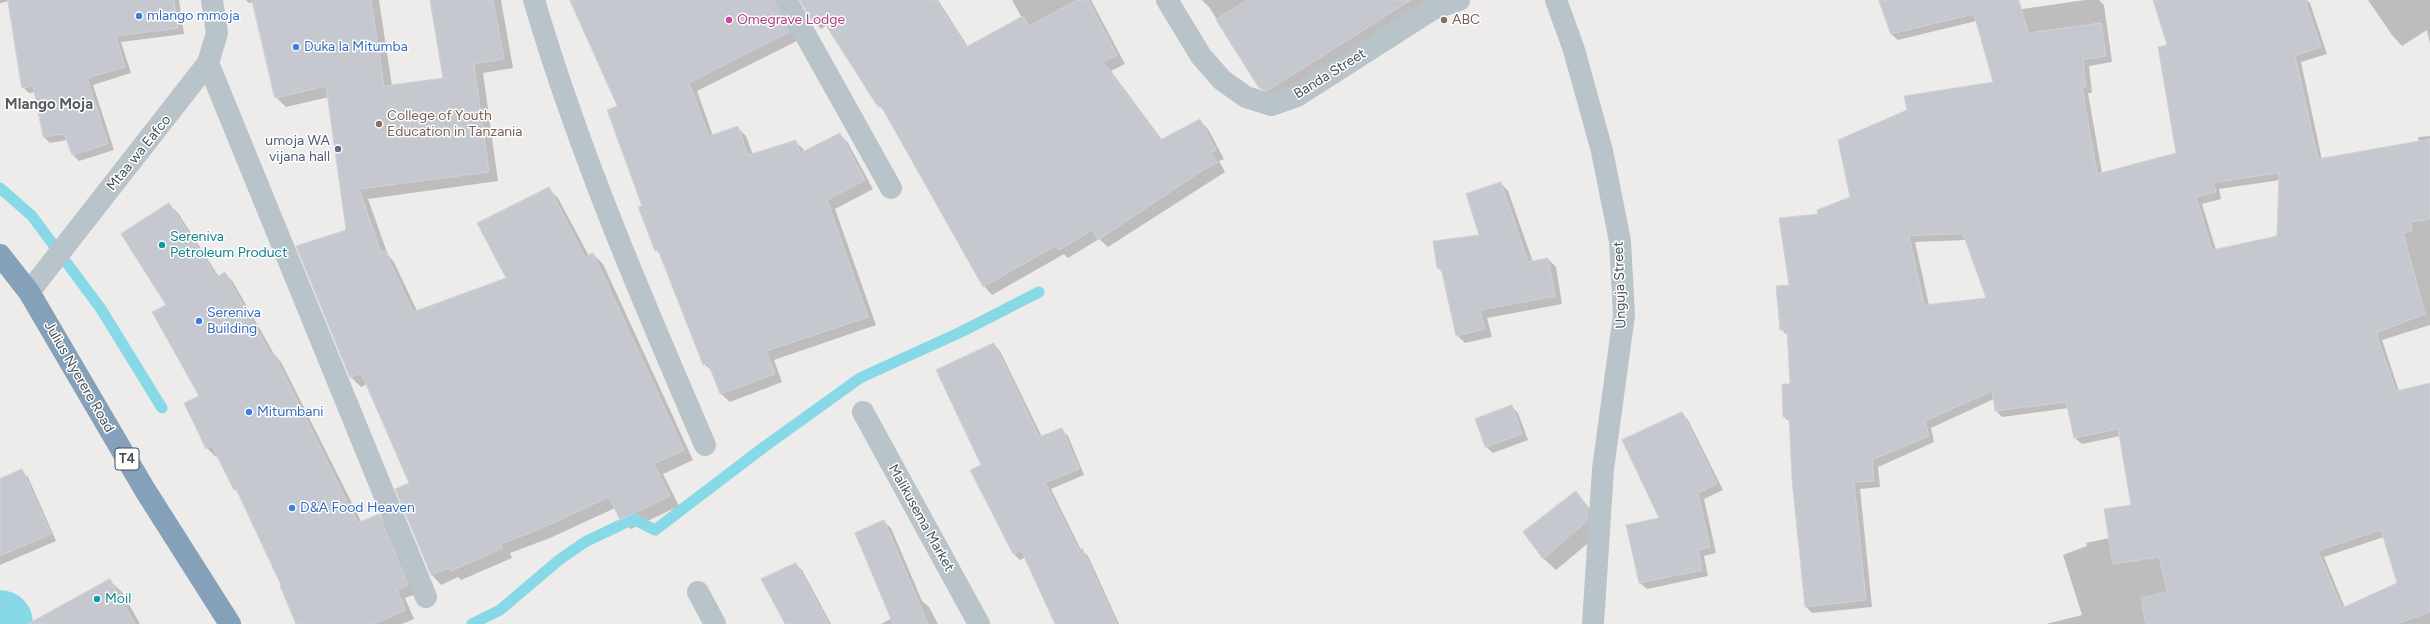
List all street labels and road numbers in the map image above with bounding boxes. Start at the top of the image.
street label: Banda Street [1291,45,1369,103]
street label: Mtaa wa Eafco [103,112,175,194]
street label: Unguja Street [1610,241,1630,329]
street label: Julius Nyerere Road [40,319,118,435]
road number: T4 [115,448,139,470]
street label: Malikusema Market [885,462,957,574]

